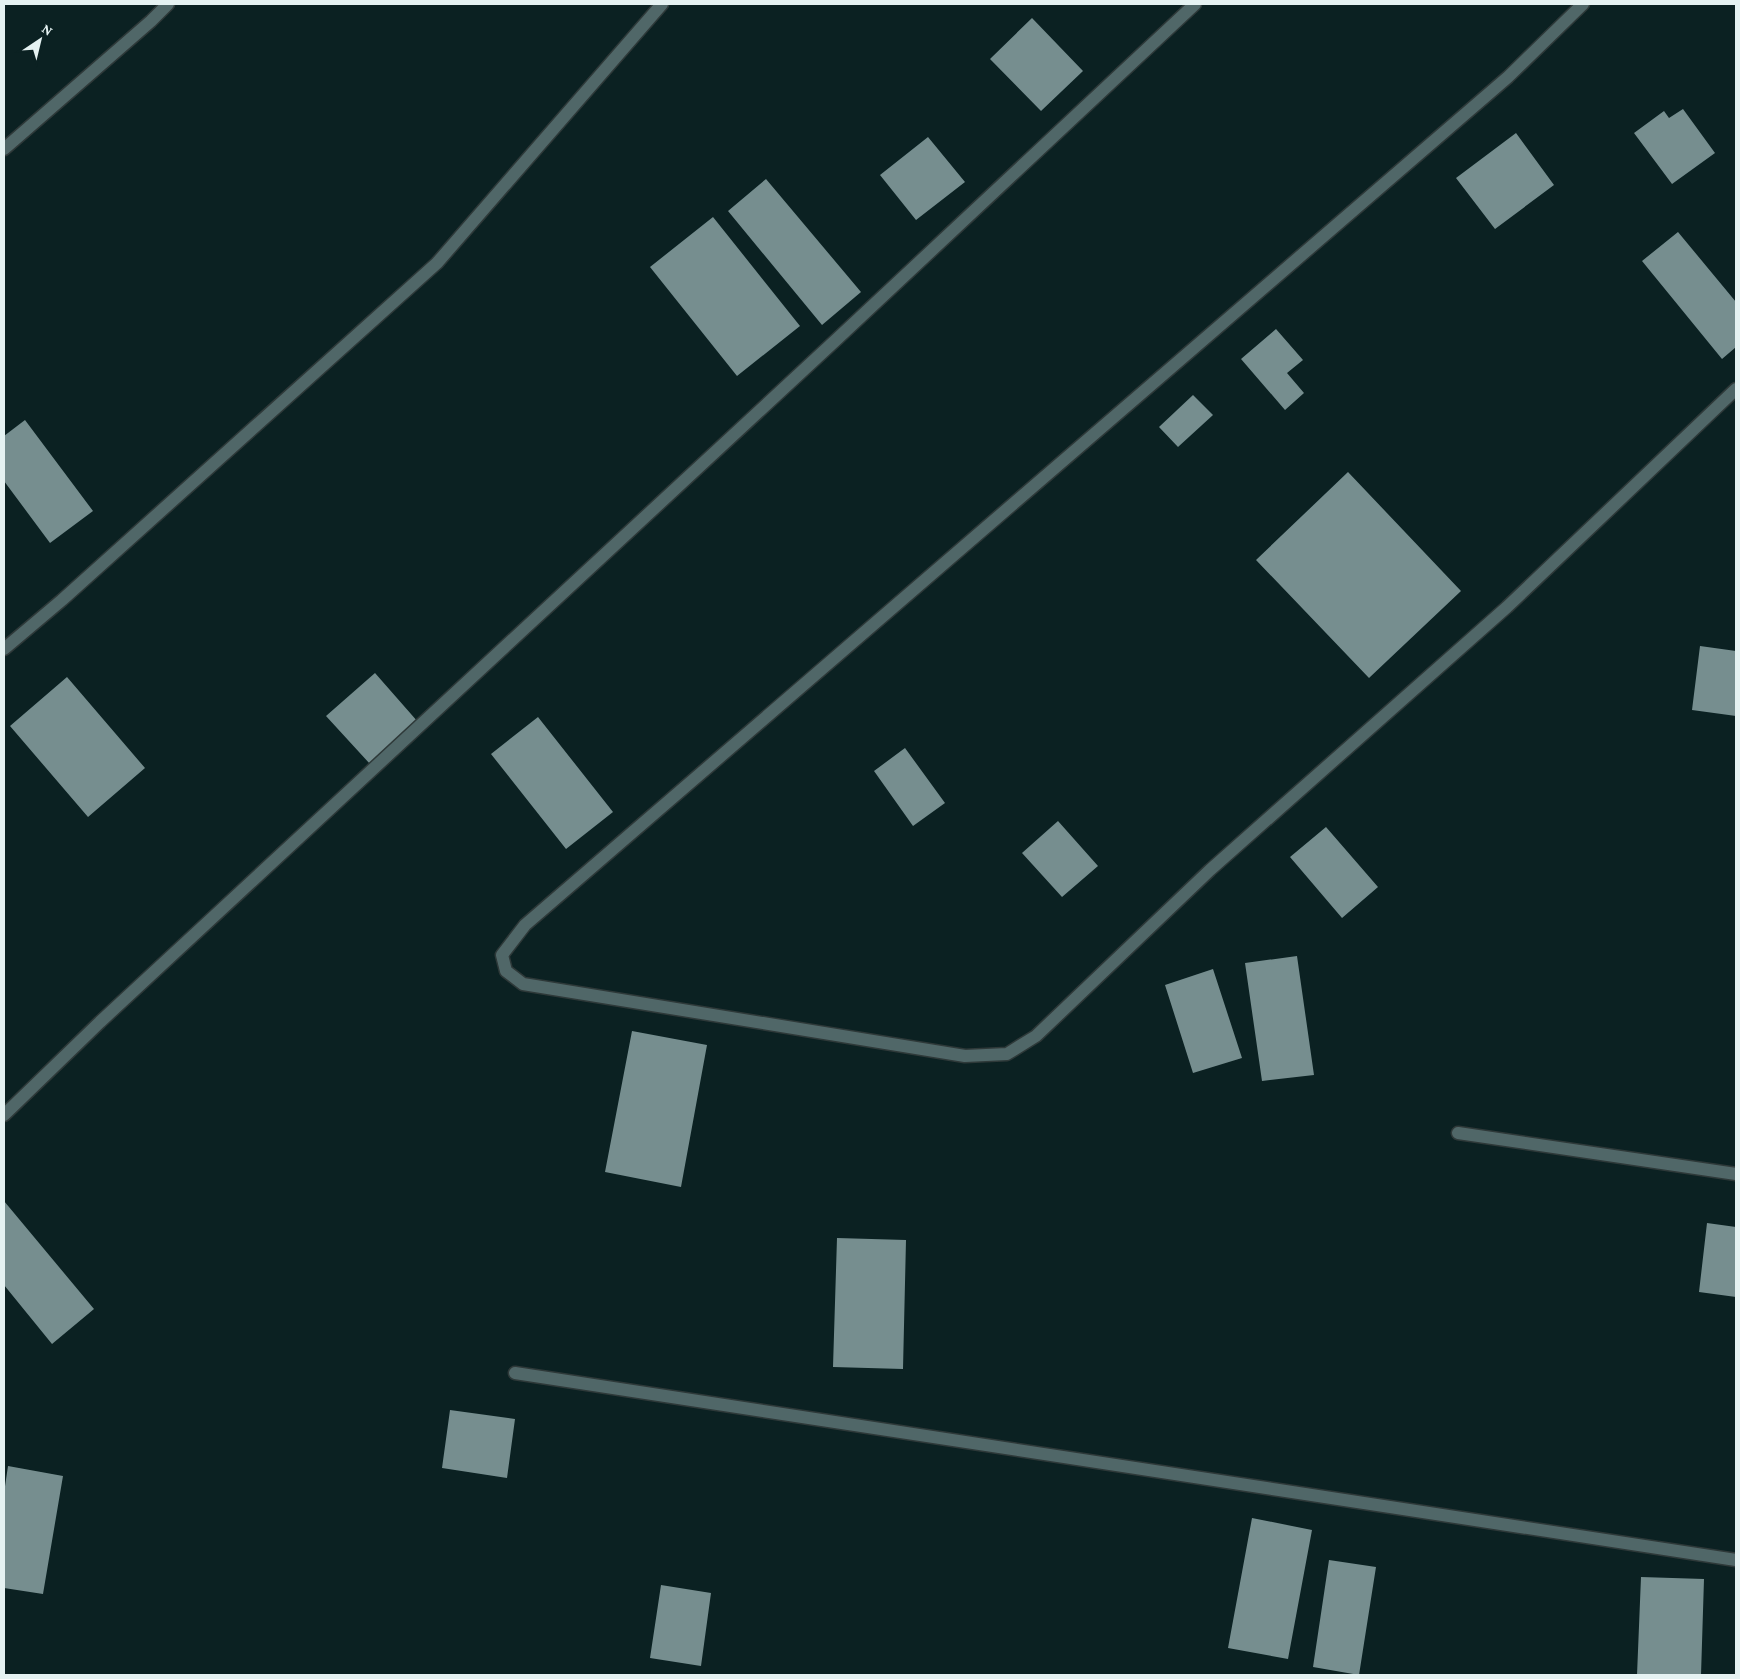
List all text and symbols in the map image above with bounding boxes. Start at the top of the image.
north arrow [15,15,65,65]
text: N [39,20,56,39]

